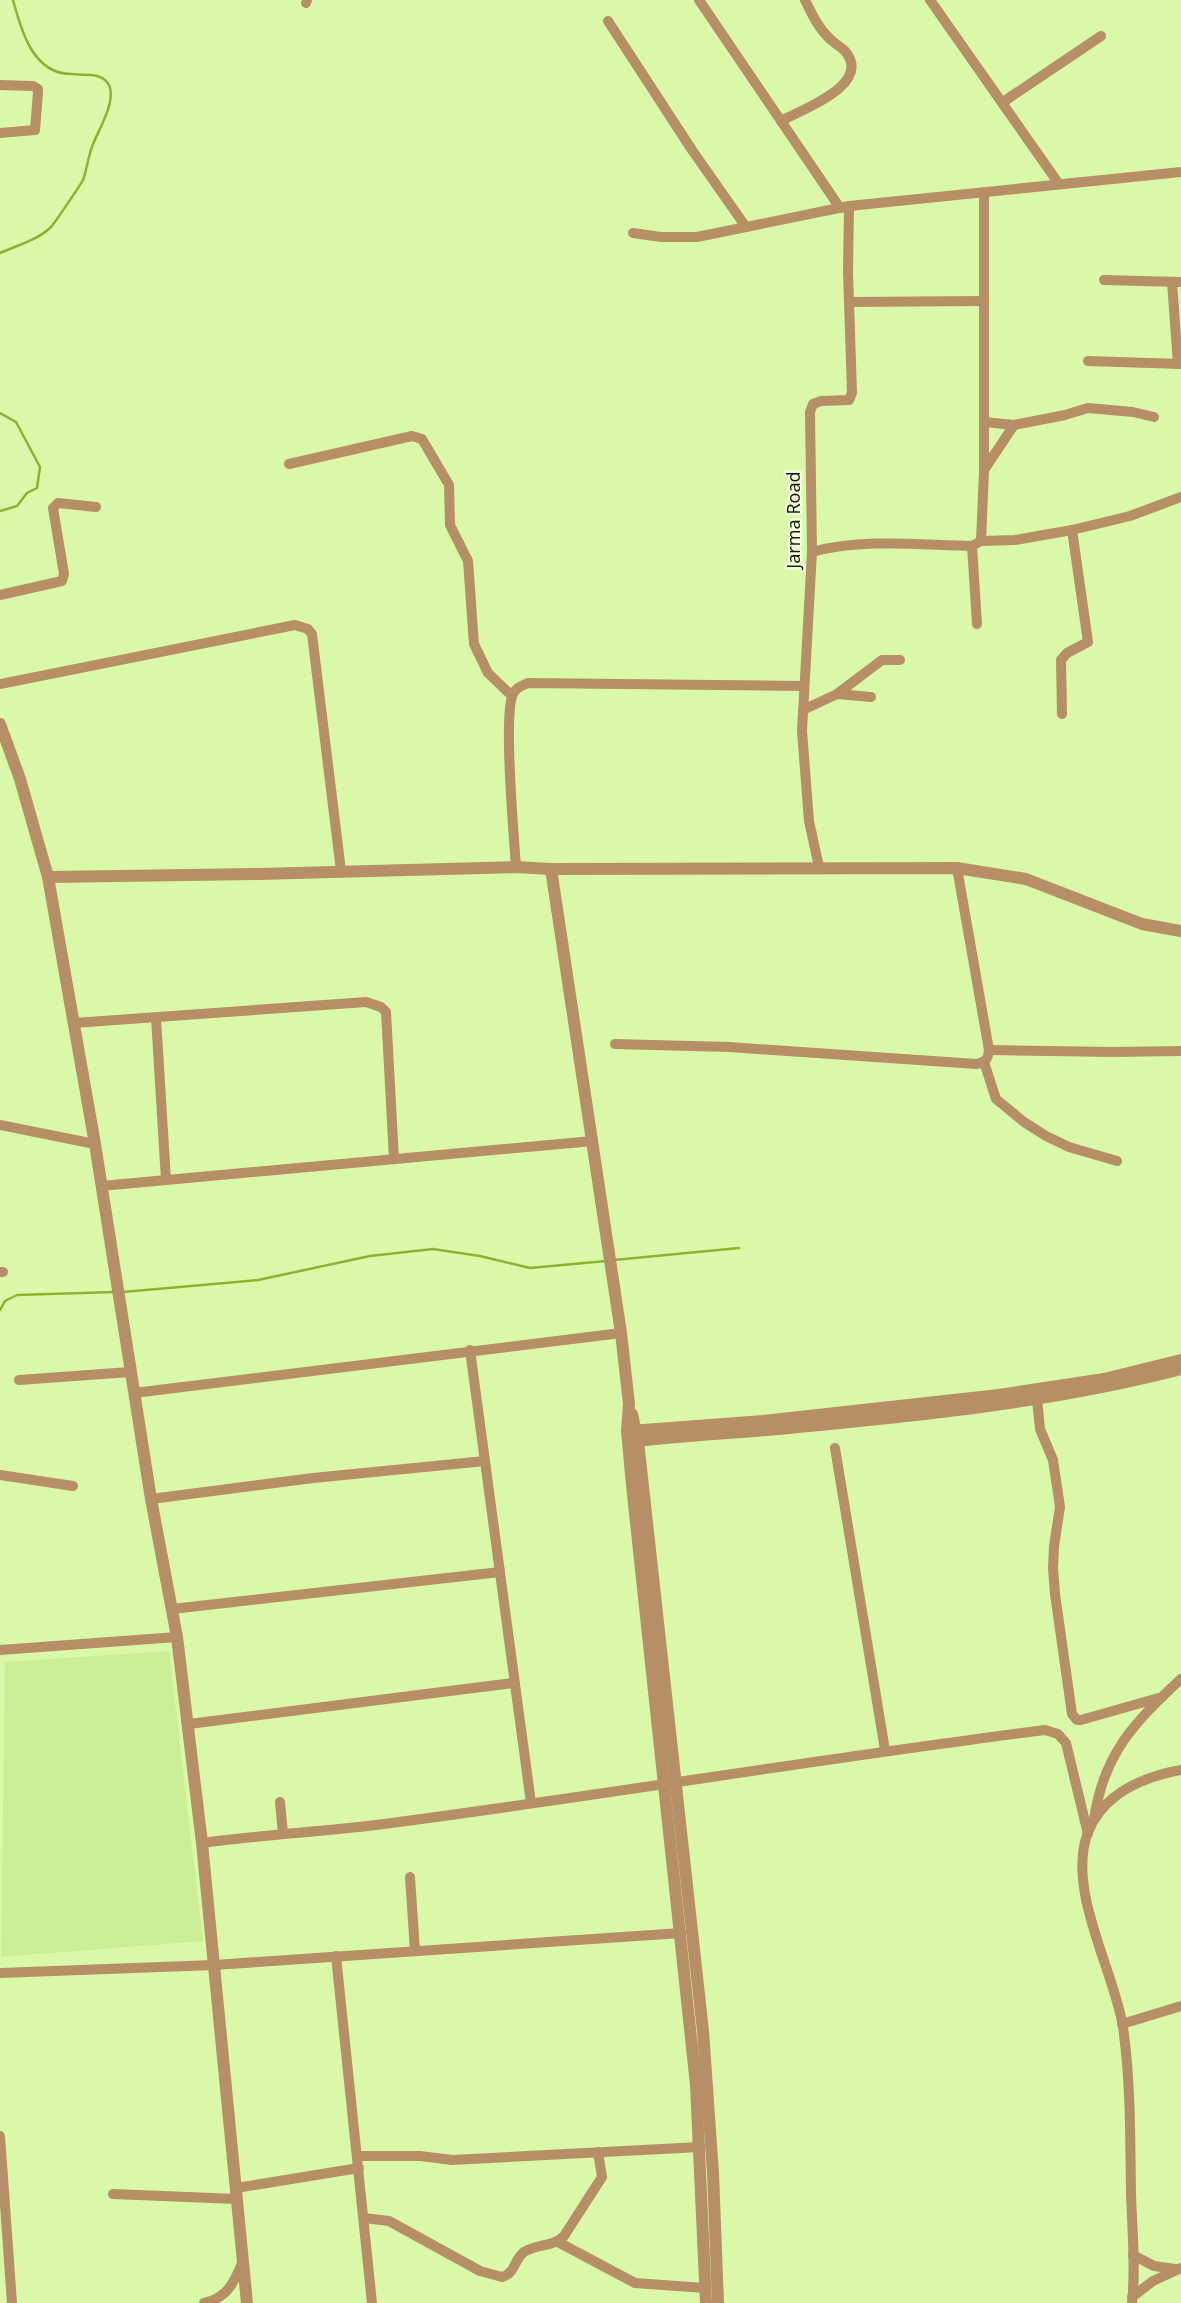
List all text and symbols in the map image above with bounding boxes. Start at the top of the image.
street label: Jarma Road [781,471,805,571]

